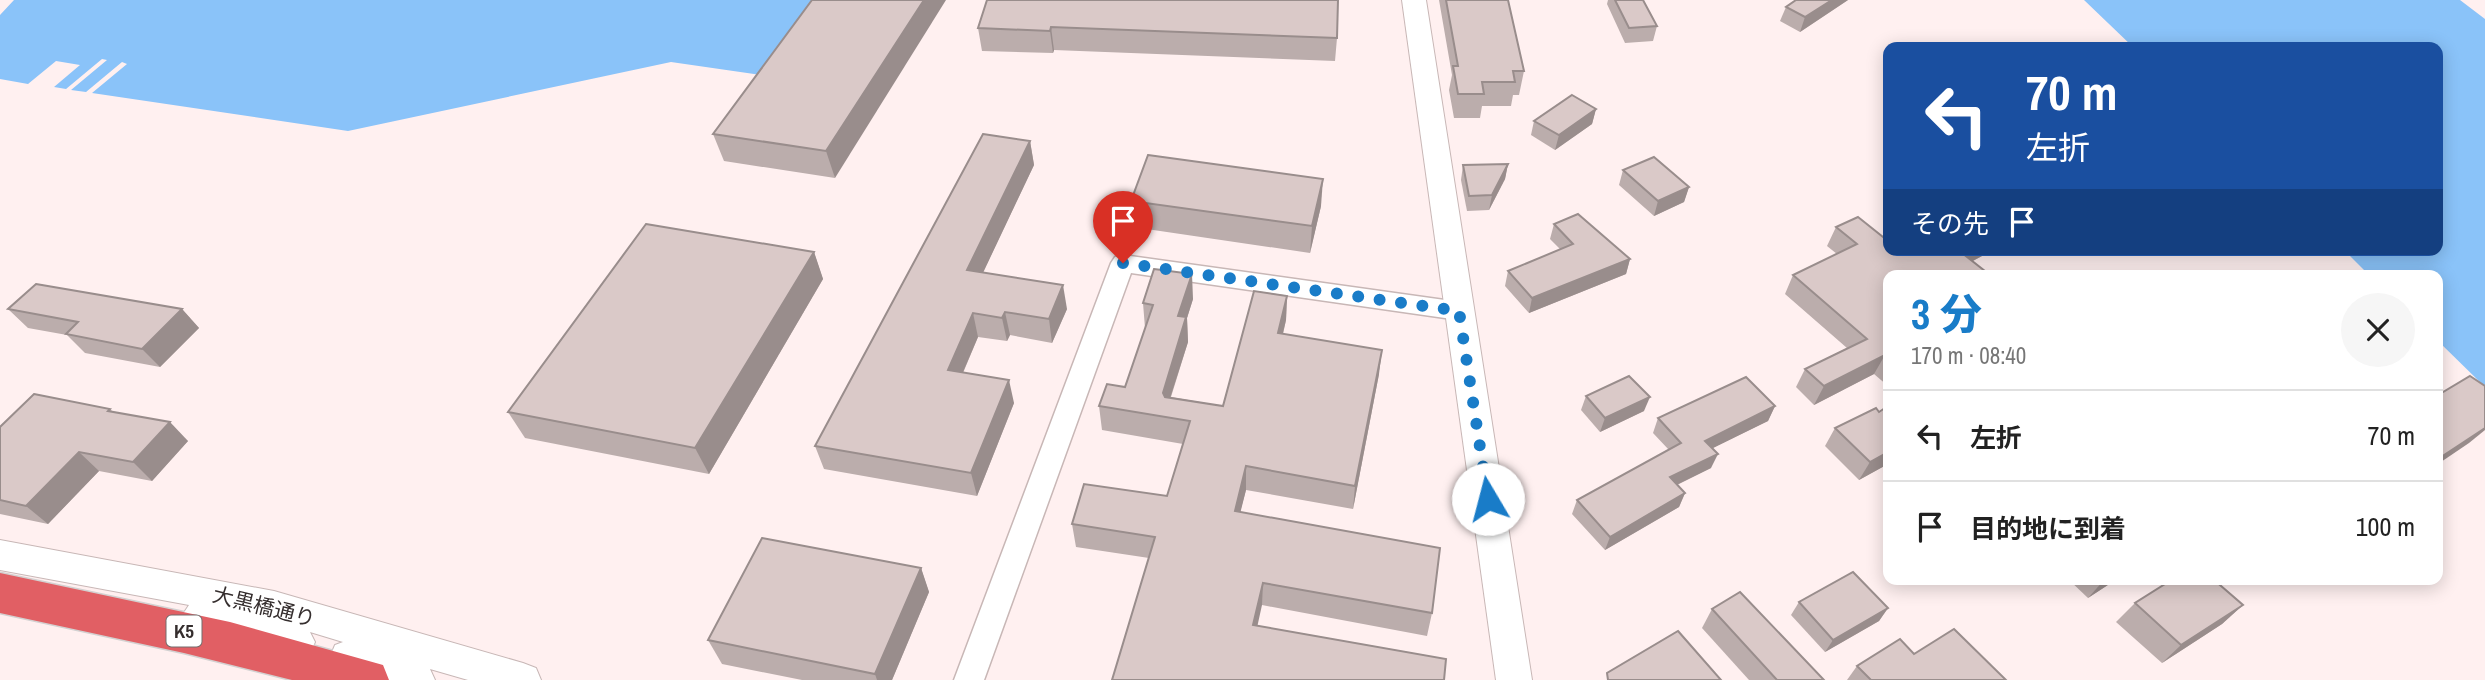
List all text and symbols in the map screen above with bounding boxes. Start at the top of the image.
text: 70 m [2026,59,2118,125]
icon: left [1911,70,2002,161]
text: 左折 [2026,126,2090,169]
pin [1093,191,1153,263]
icon: arrive [1104,202,1142,240]
icon: arrive [2003,203,2041,241]
text: その先 [1911,206,1989,241]
text: 3 分 [1911,286,1982,342]
button: close [2341,293,2415,367]
text: 170 m · 08:40 [1911,340,2026,371]
icon: left [1911,417,1949,455]
text: 70 m [2368,418,2415,453]
text: 左折 [1970,420,2022,455]
position arrow [1451,462,1525,536]
icon: arrive [1911,508,1949,546]
text: 100 m [2356,509,2415,544]
text: 目的地に到着 [1970,511,2126,546]
street label: 大黒橋通り [210,580,319,633]
road number: K5 [166,616,202,646]

